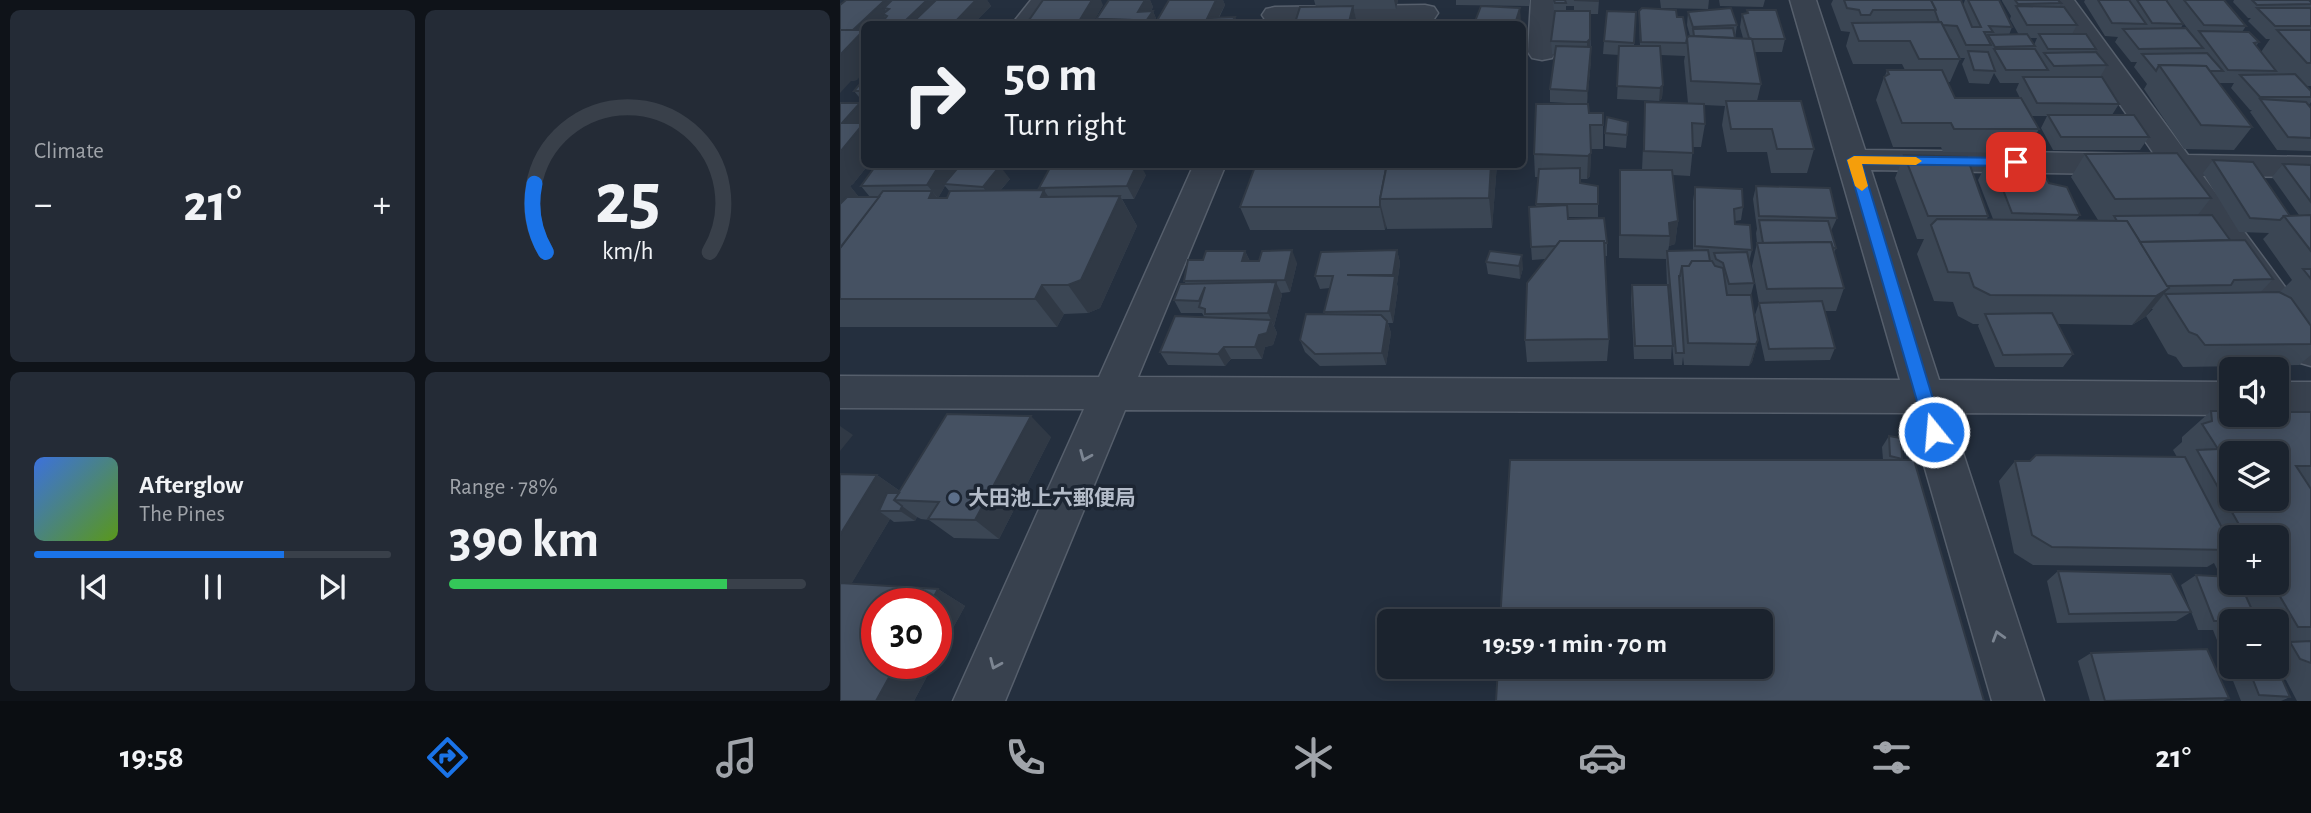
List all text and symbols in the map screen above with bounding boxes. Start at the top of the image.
icon: right [889,49,980,140]
text: 50 m [1004,51,1098,100]
text: Turn right [1004,109,1126,141]
pin [1986,132,2046,192]
text: Climate [34,140,104,163]
icon: arrive [1997,143,2035,181]
text: 25 [595,164,660,237]
text: 21° [183,178,242,230]
text: − [34,186,52,224]
text: + [373,186,391,224]
text: km/h [602,239,653,264]
map controls [2219,357,2289,679]
button: sound [2219,357,2289,427]
position arrow [1897,395,1971,469]
button: layers [2219,441,2289,511]
one-way arrow [1079,448,1093,461]
text: Afterglow [139,472,243,498]
text: Range · 78% [449,476,558,499]
place label: 大田池上六郵便局 [968,487,1136,509]
marker: 大田池上六郵便局 [946,490,962,506]
text: The Pines [139,503,225,526]
text: 390 km [449,514,599,566]
button: + [2219,525,2289,595]
icon: previous [75,568,113,606]
icon: pause [194,568,232,606]
icon: next [313,568,351,606]
speed limit sign: 30 [861,588,952,679]
button: − [2219,609,2289,679]
one-way arrow [1991,630,2006,642]
text: 19:59 · 1 min · 70 m [1483,631,1667,657]
one-way arrow [989,657,1003,670]
icon: directions [423,733,472,782]
icon: music [712,733,761,782]
icon: phone [1001,733,1050,782]
icon: climate [1289,733,1338,782]
icon: car [1578,733,1627,782]
icon: filters [1867,733,1916,782]
text: 19:58 [120,741,184,773]
text: 21° [2155,741,2191,773]

